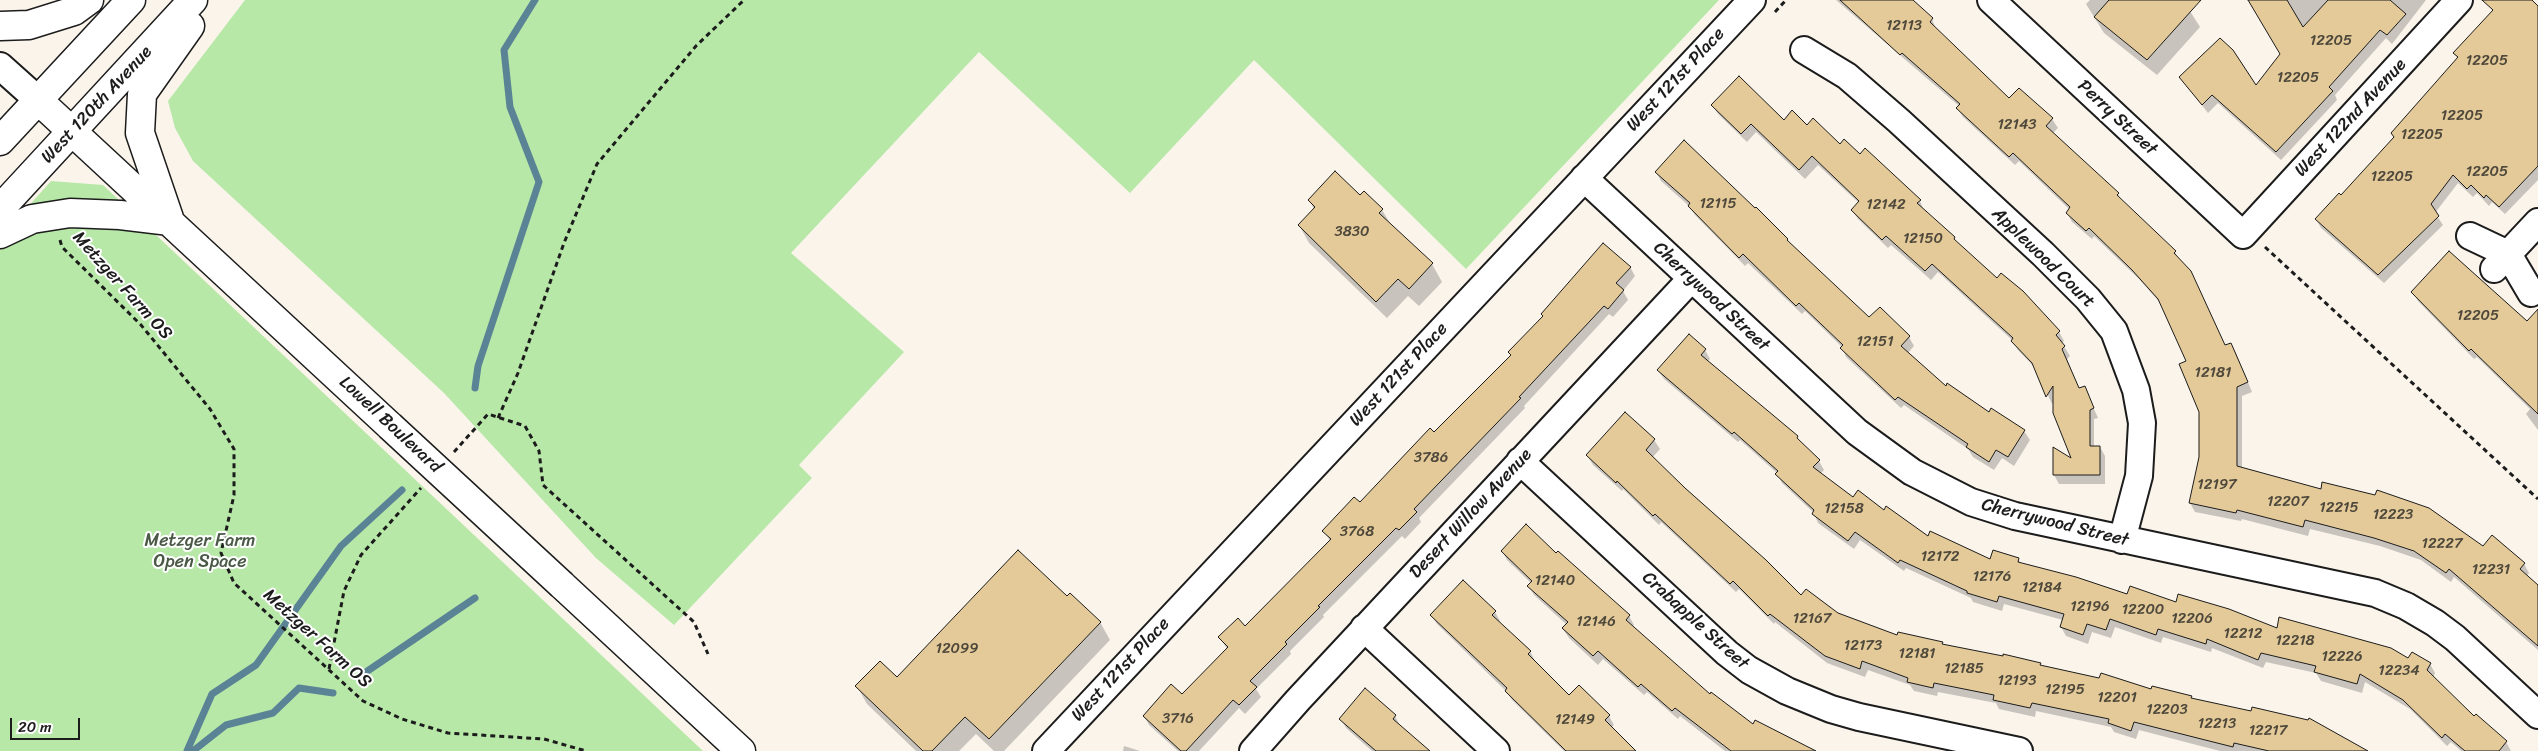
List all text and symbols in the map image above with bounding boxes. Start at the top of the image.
house number: 12113 [1886,17,1922,35]
street label: West 121st Place [1622,24,1730,136]
house number: 12205 [2310,32,2352,50]
street label: West 120th Avenue [37,42,157,168]
house number: 12205 [2466,52,2508,70]
street label: West 122nd Avenue [2291,54,2411,182]
house number: 12205 [2277,69,2319,87]
street label: Perry Street [2073,76,2161,160]
house number: 12205 [2441,107,2483,125]
house number: 12143 [1997,116,2037,134]
house number: 12205 [2401,126,2443,144]
house number: 12205 [2466,163,2508,181]
house number: 12205 [2371,168,2413,186]
house number: 12115 [1699,195,1737,213]
house number: 12142 [1866,196,1906,214]
street label: Applewood Court [1987,203,2099,313]
house number: 3830 [1335,223,1369,241]
street label: Metzger Farm OS [68,227,176,345]
house number: 12150 [1903,230,1943,248]
street label: Cherrywood Street [1648,238,1774,356]
house number: 12205 [2457,307,2499,325]
street label: West 121st Place [1345,319,1453,431]
house number: 12151 [1856,333,1894,351]
house number: 12181 [2194,364,2232,382]
street label: Lowell Boulevard [334,372,446,478]
street label: Desert Willow Avenue [1405,445,1537,583]
house number: 3786 [1414,449,1448,467]
house number: 12197 [2197,476,2237,494]
house number: 12207 [2267,493,2309,511]
street label: Cherrywood Street [1979,494,2131,552]
house number: 12215 [2319,499,2359,517]
house number: 12158 [1824,500,1864,518]
house number: 12223 [2373,506,2413,524]
house number: 3768 [1340,523,1374,541]
park label: Metzger Farm Open Space [145,530,255,572]
house number: 12227 [2422,535,2462,553]
house number: 12172 [1921,548,1959,566]
house number: 12231 [2472,561,2510,579]
street label: Crabapple Street [1637,567,1753,675]
house number: 12176 [1973,568,2011,586]
house number: 12140 [1535,572,1575,590]
house number: 12184 [2022,579,2062,597]
street label: Metzger Farm OS [258,585,376,693]
house number: 12196 [2070,598,2110,616]
house number: 12200 [2122,601,2164,619]
house number: 12167 [1793,610,1831,628]
house number: 12206 [2171,610,2213,628]
house number: 12146 [1576,613,1616,631]
street label: West 121st Place [1067,614,1175,726]
house number: 12212 [2224,625,2262,643]
house number: 12218 [2275,632,2315,650]
house number: 12173 [1844,637,1882,655]
house number: 12099 [936,640,978,658]
house number: 12181 [1898,645,1936,663]
house number: 12226 [2322,648,2362,666]
house number: 12185 [1944,660,1984,678]
house number: 12234 [2378,662,2420,680]
house number: 12193 [1998,672,2036,690]
house number: 12195 [2045,681,2085,699]
house number: 12201 [2097,689,2137,707]
house number: 12203 [2146,701,2188,719]
scale bar [12,708,82,740]
house number: 3716 [1162,710,1194,728]
house number: 12149 [1555,711,1595,729]
text: 20 m [18,714,52,740]
house number: 12213 [2198,715,2236,733]
house number: 12217 [2249,722,2287,740]

